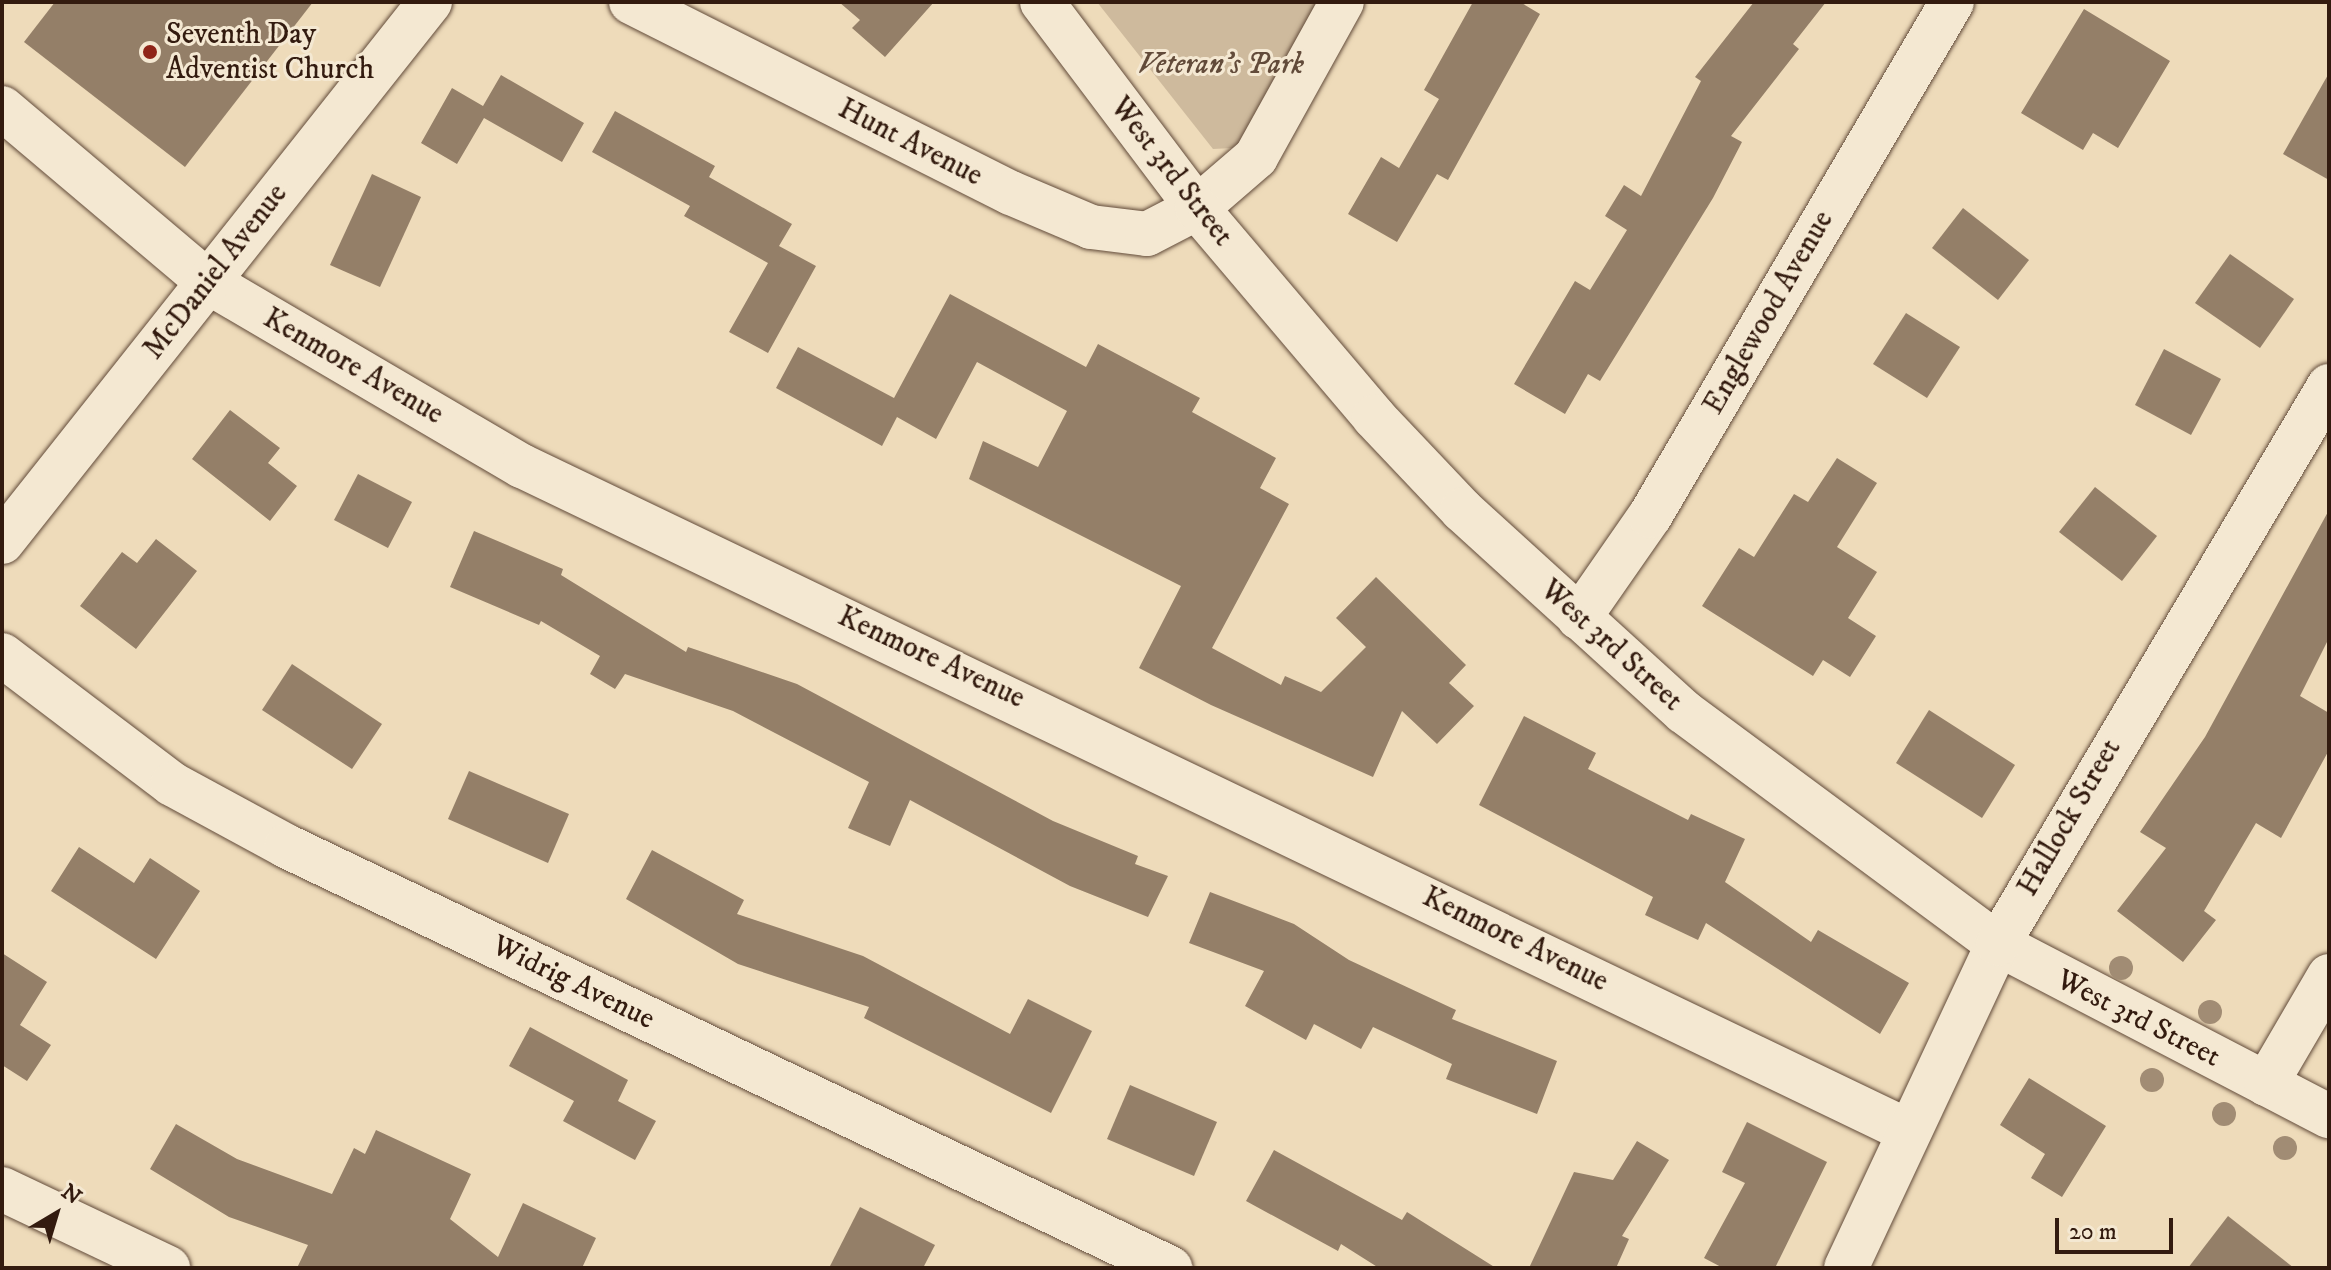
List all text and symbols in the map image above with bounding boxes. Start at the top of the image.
place label: Seventh Day Adventist Church [166,17,374,88]
marker: Seventh Day Adventist Church [141,43,159,61]
park label: Veteran's Park [1138,47,1304,83]
street label: West 3rd Street [1102,90,1240,254]
street label: Hunt Avenue [832,91,988,195]
street label: McDaniel Avenue [136,177,296,367]
street label: Englewood Avenue [1696,205,1842,421]
street label: Kenmore Avenue [256,301,450,433]
street label: West 3rd Street [1532,573,1690,719]
street label: Kenmore Avenue [832,599,1030,717]
street label: Hallock Street [2011,733,2129,903]
street label: Kenmore Avenue [1416,879,1614,1001]
street label: Widrig Avenue [486,928,660,1038]
street label: West 3rd Street [2050,962,2226,1076]
north arrow [16,1174,96,1254]
text: N [56,1178,87,1211]
scale bar [2059,1202,2177,1252]
text: 20 m [2069,1217,2117,1247]

